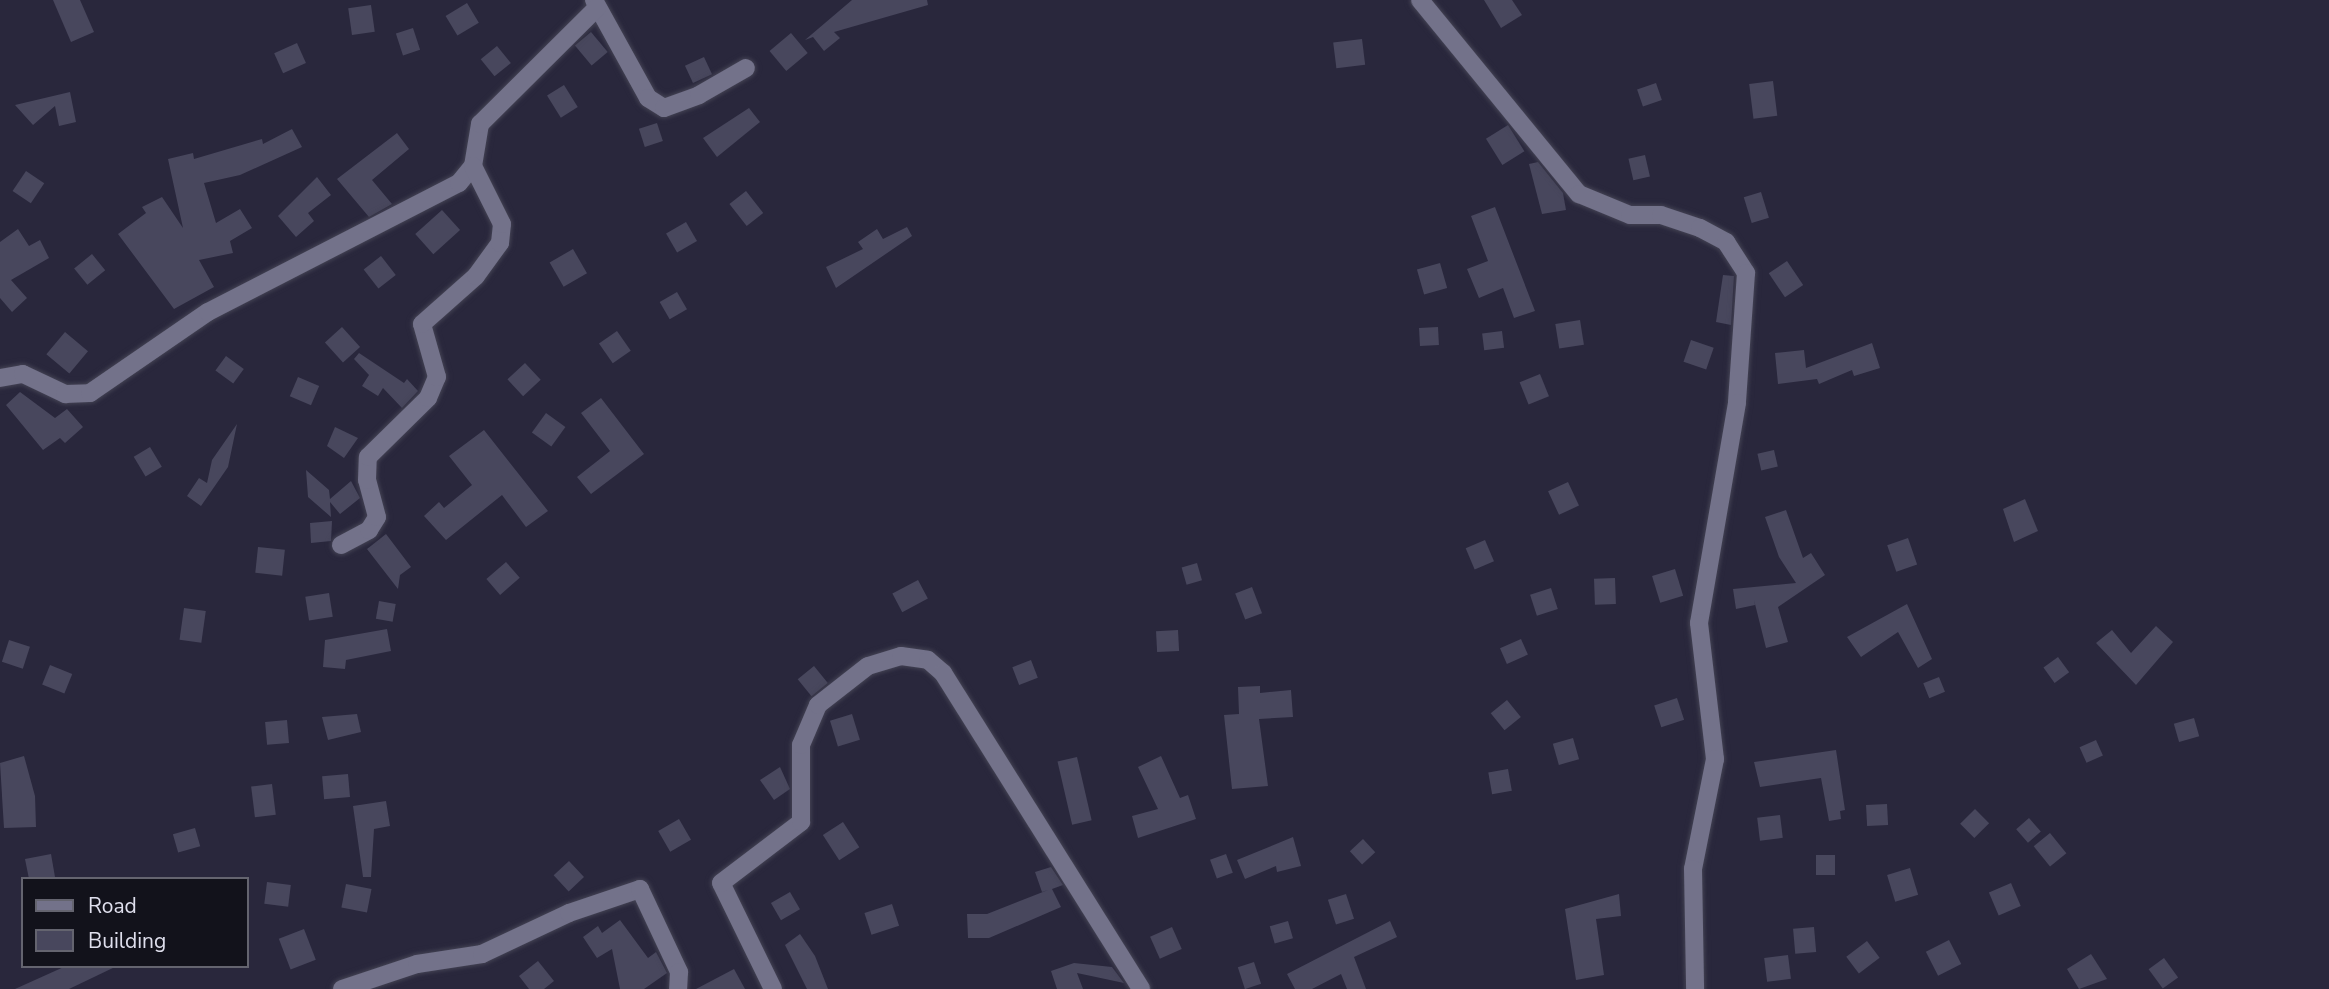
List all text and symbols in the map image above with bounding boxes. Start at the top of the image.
legend [21,877,248,968]
text: Road [88,892,137,920]
text: Building [88,927,166,955]

